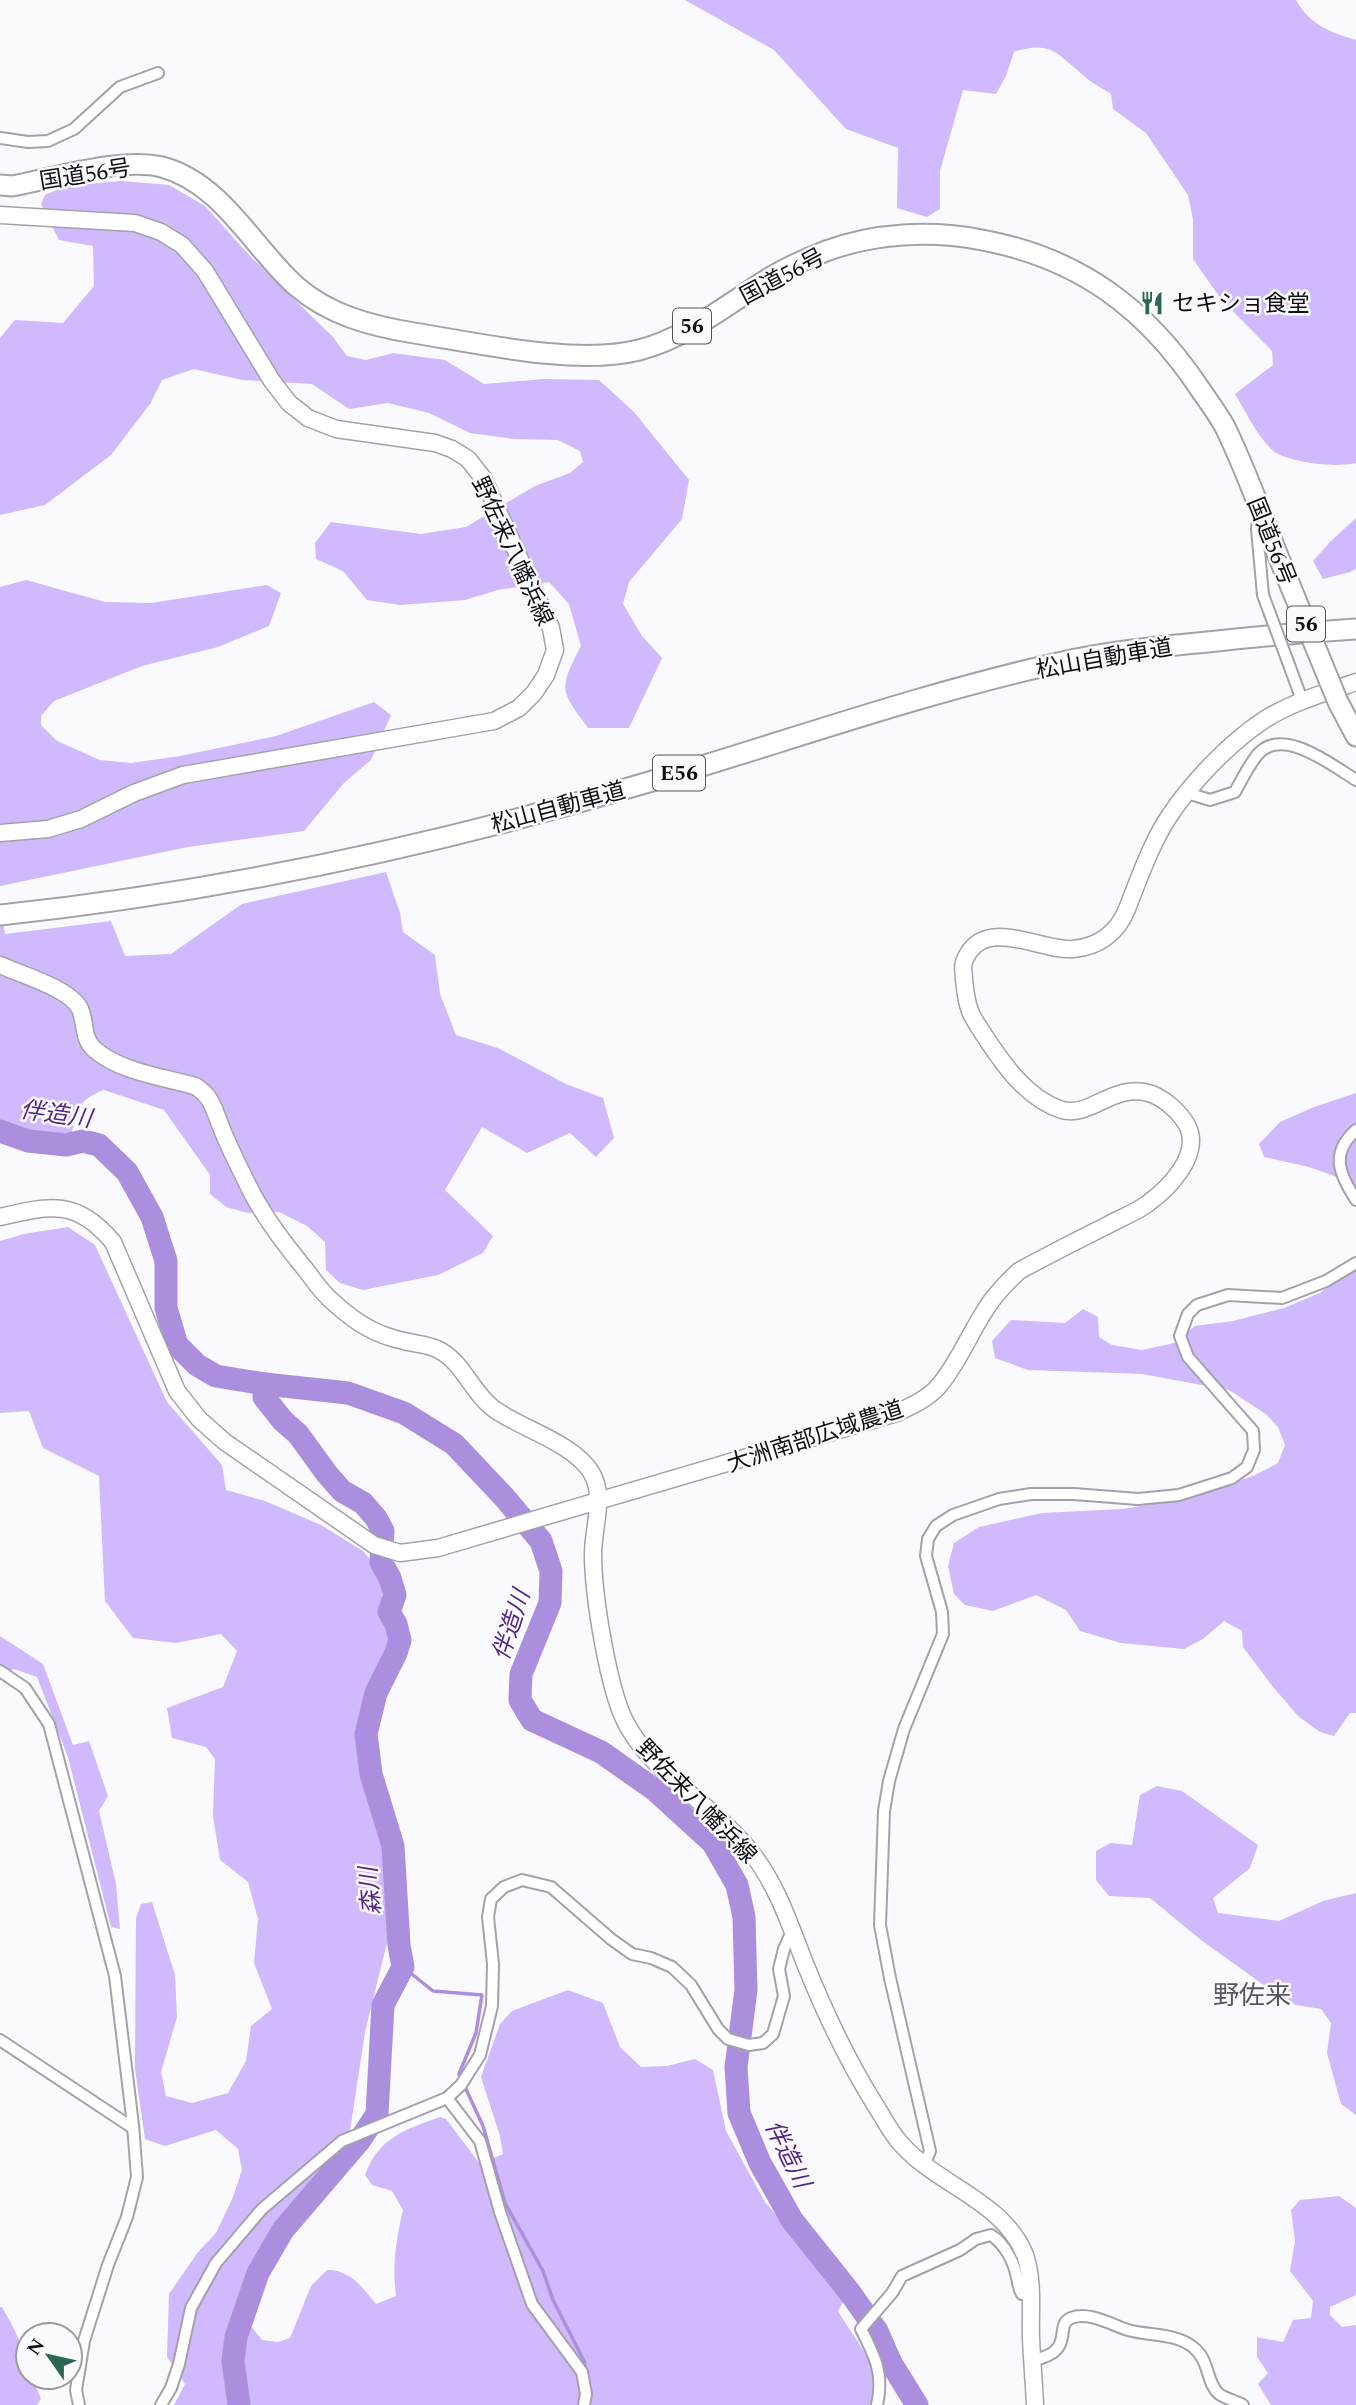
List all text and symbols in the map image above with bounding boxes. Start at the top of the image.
street label: 国道56号 [37,151,133,200]
street label: 国道56号 [734,240,832,314]
place label: セキショ食堂 [1172,287,1310,322]
restaurant icon: セキショ食堂 [1138,289,1166,317]
road number: 56 [673,308,711,344]
street label: 野佐来八幡浜線 [462,471,562,632]
street label: 国道56号 [1237,492,1304,591]
road number: 56 [1287,606,1325,642]
street label: 松山自動車道 [1033,630,1175,689]
road number: E56 [653,756,705,790]
street label: 松山自動車道 [487,774,630,843]
water label: 伴造川 [18,1092,97,1138]
street label: 大洲南部広域農道 [723,1392,908,1482]
water label: 伴造川 [484,1583,541,1665]
street label: 野佐来八幡浜線 [627,1732,764,1872]
water label: 森川 [351,1862,391,1916]
district label: 野佐来 [1213,1976,1291,2016]
water label: 伴造川 [755,2114,820,2197]
north arrow [14,2321,84,2391]
text: N [20,2333,53,2362]

